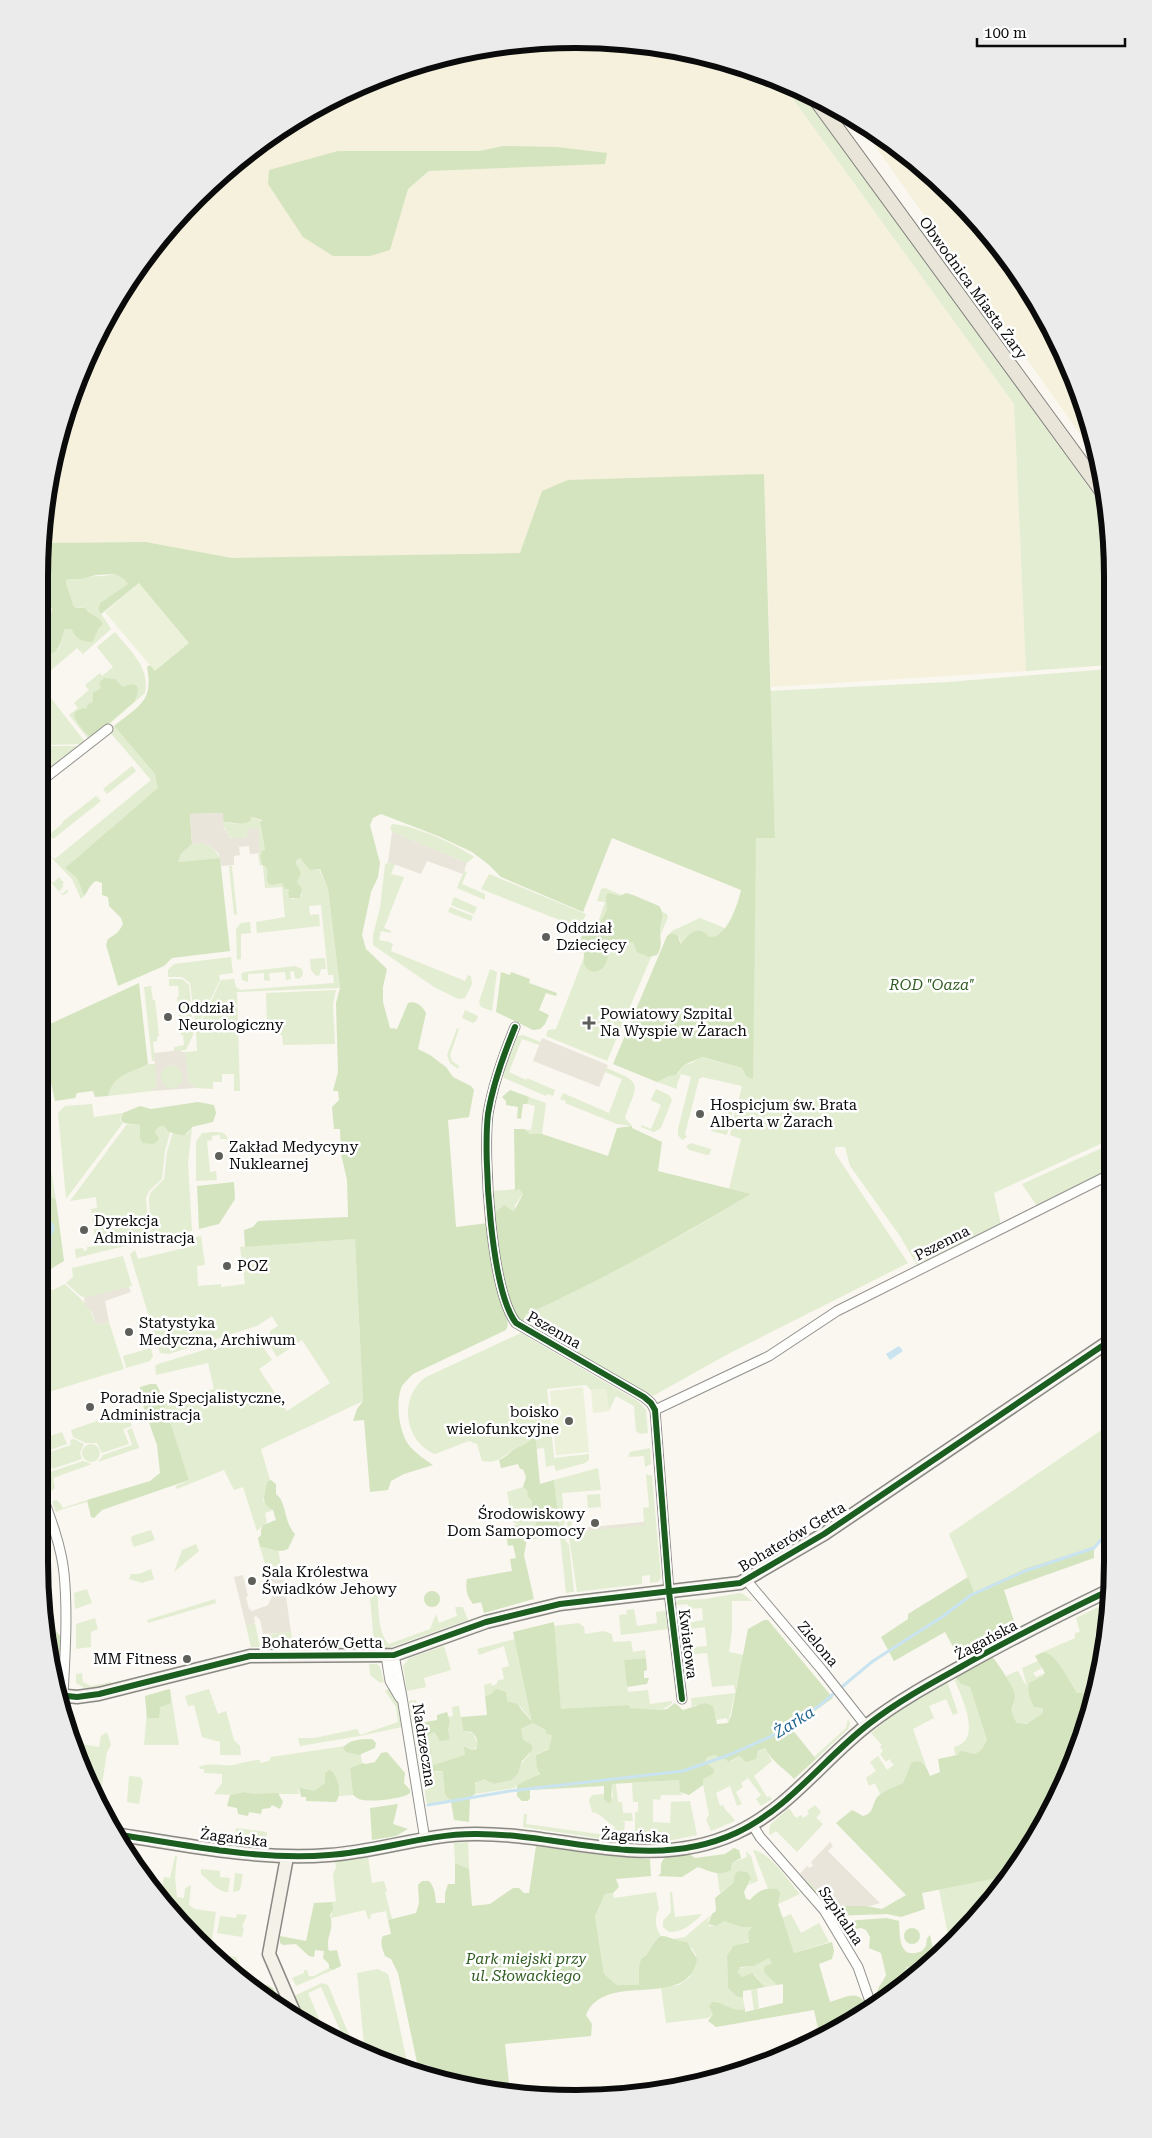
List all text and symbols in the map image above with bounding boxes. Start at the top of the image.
scale bar [977,15,1124,47]
text: 100 m [984,24,1027,42]
street label: Obwodnica Miasta Żary [915,213,1031,363]
place label: Oddział Dziecięcy [556,919,627,954]
marker: Oddział Dziecięcy [540,931,552,943]
park label: ROD "Oaza" [888,976,975,994]
place label: Oddział Neurologiczny [178,999,284,1034]
place label: Powiatowy Szpital Na Wyspie w Żarach [600,1005,747,1040]
marker: Oddział Neurologiczny [162,1011,174,1023]
marker: Powiatowy Szpital Na Wyspie w Żarach [582,1016,596,1030]
place label: Hospicjum św. Brata Alberta w Żarach [710,1096,857,1131]
marker: Hospicjum św. Brata Alberta w Żarach [694,1108,706,1120]
place label: Zakład Medycyny Nuklearnej [229,1138,358,1173]
marker: Zakład Medycyny Nuklearnej [213,1150,225,1162]
place label: Dyrekcja Administracja [94,1212,195,1247]
street label: Pszenna [912,1222,972,1264]
marker: Dyrekcja Administracja [78,1224,90,1236]
place label: POZ [237,1257,268,1275]
marker: POZ [221,1260,233,1272]
street label: Pszenna [524,1307,584,1353]
place label: Statystyka Medyczna, Archiwum [139,1314,296,1349]
marker: Statystyka Medyczna, Archiwum [123,1326,135,1338]
place label: Poradnie Specjalistyczne, Administracja [100,1389,285,1424]
marker: Poradnie Specjalistyczne, Administracja [84,1401,96,1413]
place label: boisko wielofunkcyjne [446,1403,559,1438]
marker: boisko wielofunkcyjne [563,1415,575,1427]
street label: Bohaterów Getta [735,1498,849,1576]
place label: Środowiskowy Dom Samopomocy [447,1504,585,1540]
marker: Środowiskowy Dom Samopomocy [589,1517,601,1529]
place label: Sala Królestwa Świadków Jehowy [262,1563,397,1598]
marker: Sala Królestwa Świadków Jehowy [246,1575,258,1587]
street label: Kwiatowa [675,1608,701,1680]
street label: Żagańska [952,1616,1020,1664]
street label: Zielona [794,1618,842,1670]
street label: Bohaterów Getta [261,1634,383,1652]
place label: MM Fitness [93,1650,177,1668]
marker: MM Fitness [181,1653,193,1665]
street label: Nadrzeczna [409,1702,439,1788]
water label: Żarka [769,1702,818,1742]
street label: Żagańska [199,1825,269,1851]
street label: Żagańska [601,1825,669,1847]
street label: Szpitalna [815,1883,867,1949]
park label: Park miejski przy ul. Słowackiego [465,1950,587,1985]

